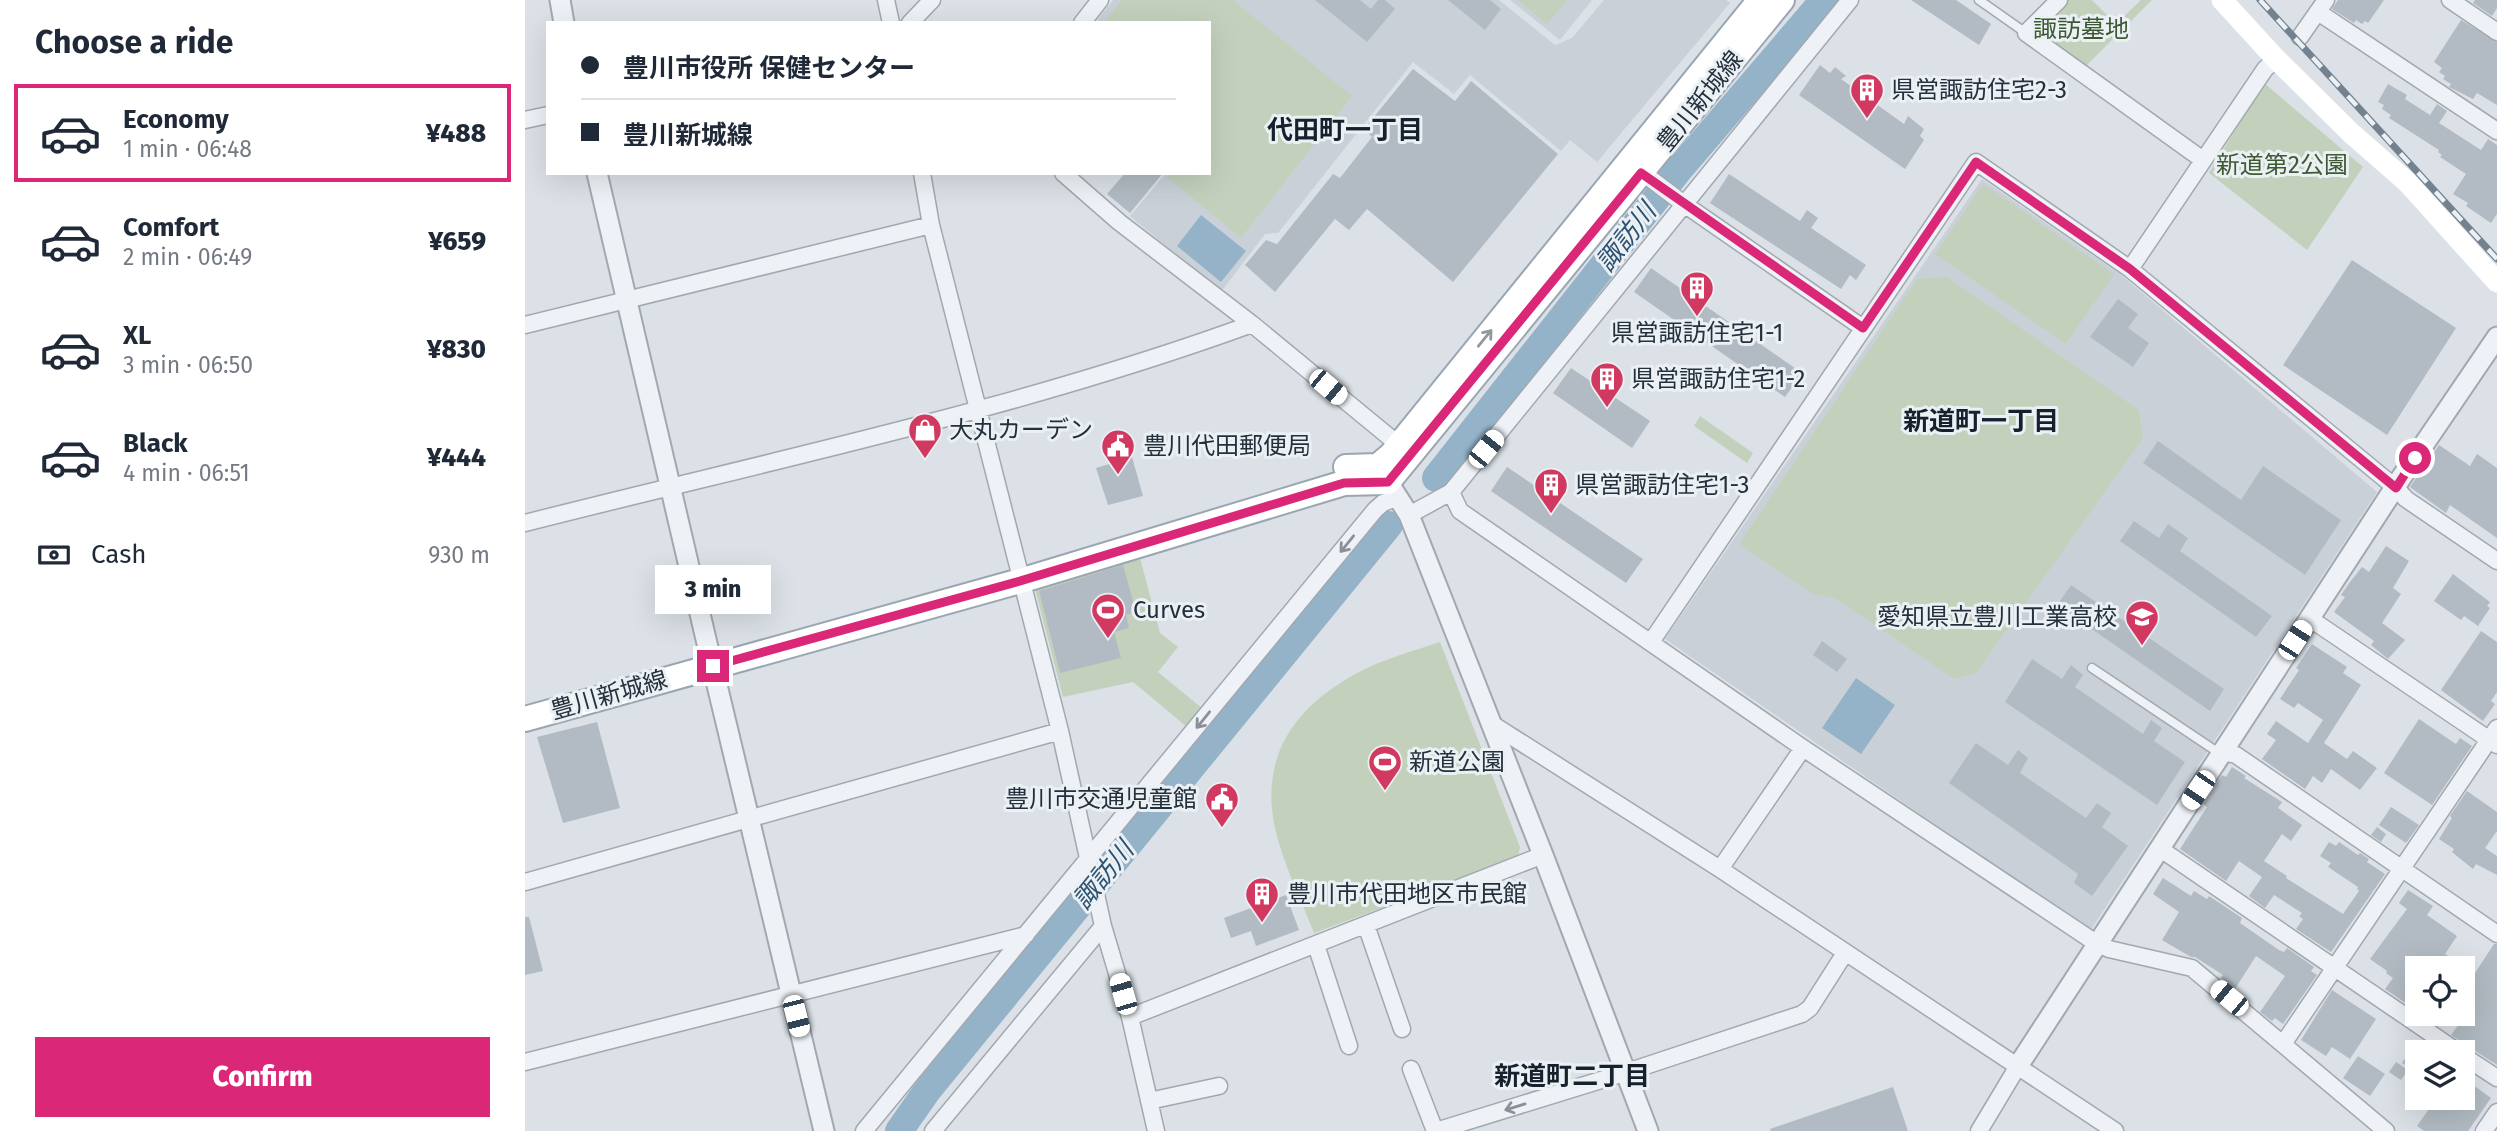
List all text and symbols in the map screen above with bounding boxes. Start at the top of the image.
park label: 諏訪墓地 [2033,15,2129,43]
text: Choose a ride [35,23,233,61]
street label: 豊川新城線 [1651,46,1749,156]
text: 豊川市役所 保健センター [623,53,915,84]
building icon: 県営諏訪住宅2-3 [1848,71,1886,120]
place label: 県営諏訪住宅2-3 [1891,76,2067,104]
icon: car [39,102,102,165]
text: Economy [123,104,229,135]
district label: 代田町一丁目 [1267,115,1423,146]
text: ¥488 [426,118,486,149]
text: 豊川新城線 [623,120,753,151]
text: 1 min · 06:48 [123,135,252,163]
park label: 新道第2公園 [2216,151,2348,179]
water label: 諏訪川 [1590,195,1664,278]
icon: car [39,210,102,273]
text: Comfort [123,212,219,243]
text: ¥659 [428,226,486,257]
text: 2 min · 06:49 [123,243,252,271]
building icon: 県営諏訪住宅1-1 [1678,269,1716,318]
icon: car [39,318,102,381]
place label: 県営諏訪住宅1-1 [1611,319,1783,347]
text: XL [123,320,151,351]
one-way arrow [1477,330,1493,348]
text: ¥830 [427,334,486,365]
text: 3 min · 06:50 [123,351,253,379]
building icon: 県営諏訪住宅1-2 [1588,360,1626,409]
car [1306,365,1351,409]
place label: 県営諏訪住宅1-2 [1631,365,1805,393]
district label: 新道町一丁目 [1903,406,2059,437]
shop icon: 大丸カーデン [906,411,944,460]
place label: 大丸カーデン [949,416,1093,444]
icon: car [39,426,102,489]
car [1465,426,1508,472]
public building icon: 豊川代田郵便局 [1099,427,1137,476]
text: Black [123,428,188,459]
place label: 豊川代田郵便局 [1143,432,1311,460]
text: ¥444 [427,442,486,473]
route start [2399,442,2431,474]
text: 4 min · 06:51 [123,459,250,487]
building icon: 県営諏訪住宅1-3 [1532,466,1570,515]
place label: 県営諏訪住宅1-3 [1575,471,1750,499]
one-way arrow [1340,534,1355,552]
icon: cash [35,536,73,574]
text: Cash [91,539,147,570]
text: 930 m [428,541,490,569]
callout: 3 min [655,564,771,614]
text: 3 min [685,575,741,603]
sports icon: Curves [1089,591,1127,640]
place label: Curves [1133,596,1205,624]
school or university icon: 愛知県立豊川工業高校 [2123,598,2161,647]
place label: 愛知県立豊川工業高校 [1877,603,2117,631]
car [2275,617,2316,663]
route end [697,650,729,682]
street label: 豊川新城線 [547,665,671,725]
one-way arrow [1196,710,1211,728]
sports icon: 新道公園 [1366,743,1404,792]
place label: 新道公園 [1409,748,1505,776]
car [2178,767,2219,813]
public building icon: 豊川市交通児童館 [1203,780,1241,829]
place label: 豊川市交通児童館 [1005,785,1197,813]
water label: 諏訪川 [1067,833,1142,915]
building icon: 豊川市代田地区市民館 [1243,875,1281,924]
place label: 豊川市代田地区市民館 [1287,880,1527,908]
map controls [2405,956,2475,1110]
button: locate [2405,956,2475,1026]
car [1108,971,1139,1017]
car [2207,976,2252,1020]
car [781,993,812,1039]
button: Confirm [35,1037,490,1117]
button: layers [2405,1040,2475,1110]
district label: 新道町二丁目 [1494,1061,1650,1092]
one-way arrow [1504,1101,1526,1114]

